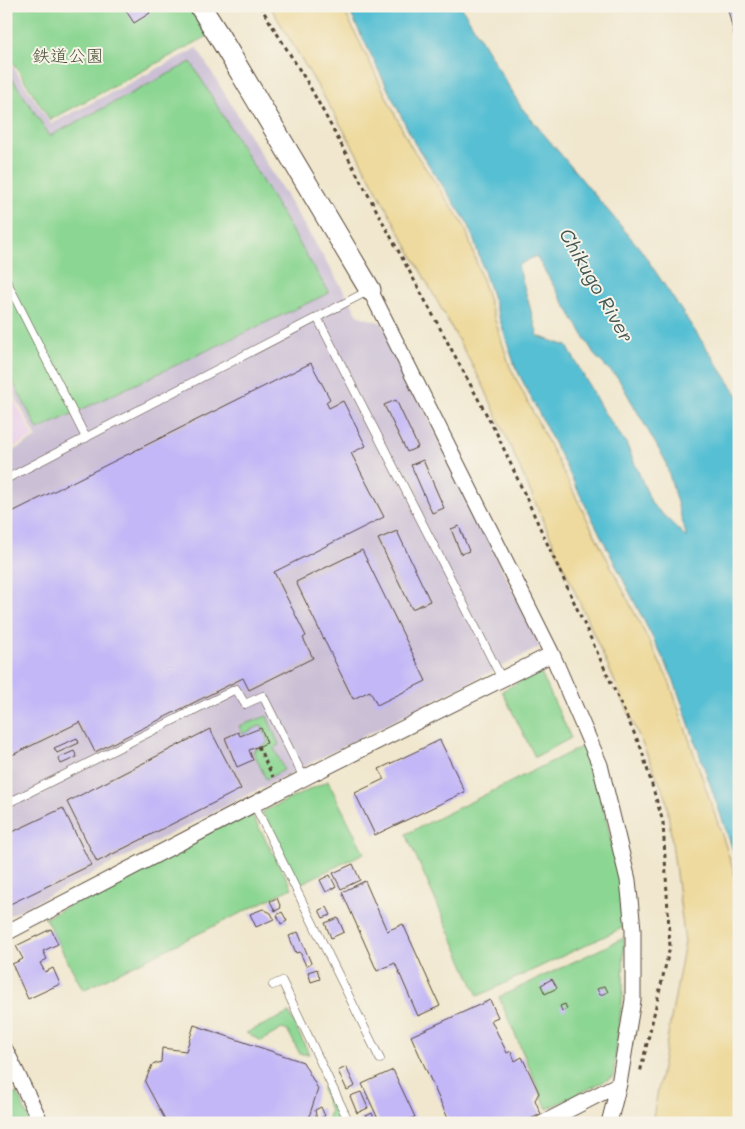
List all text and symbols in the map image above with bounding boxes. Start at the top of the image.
park label: 鉄道公園 [32,43,104,67]
water label: Chikugo River [554,223,640,347]

